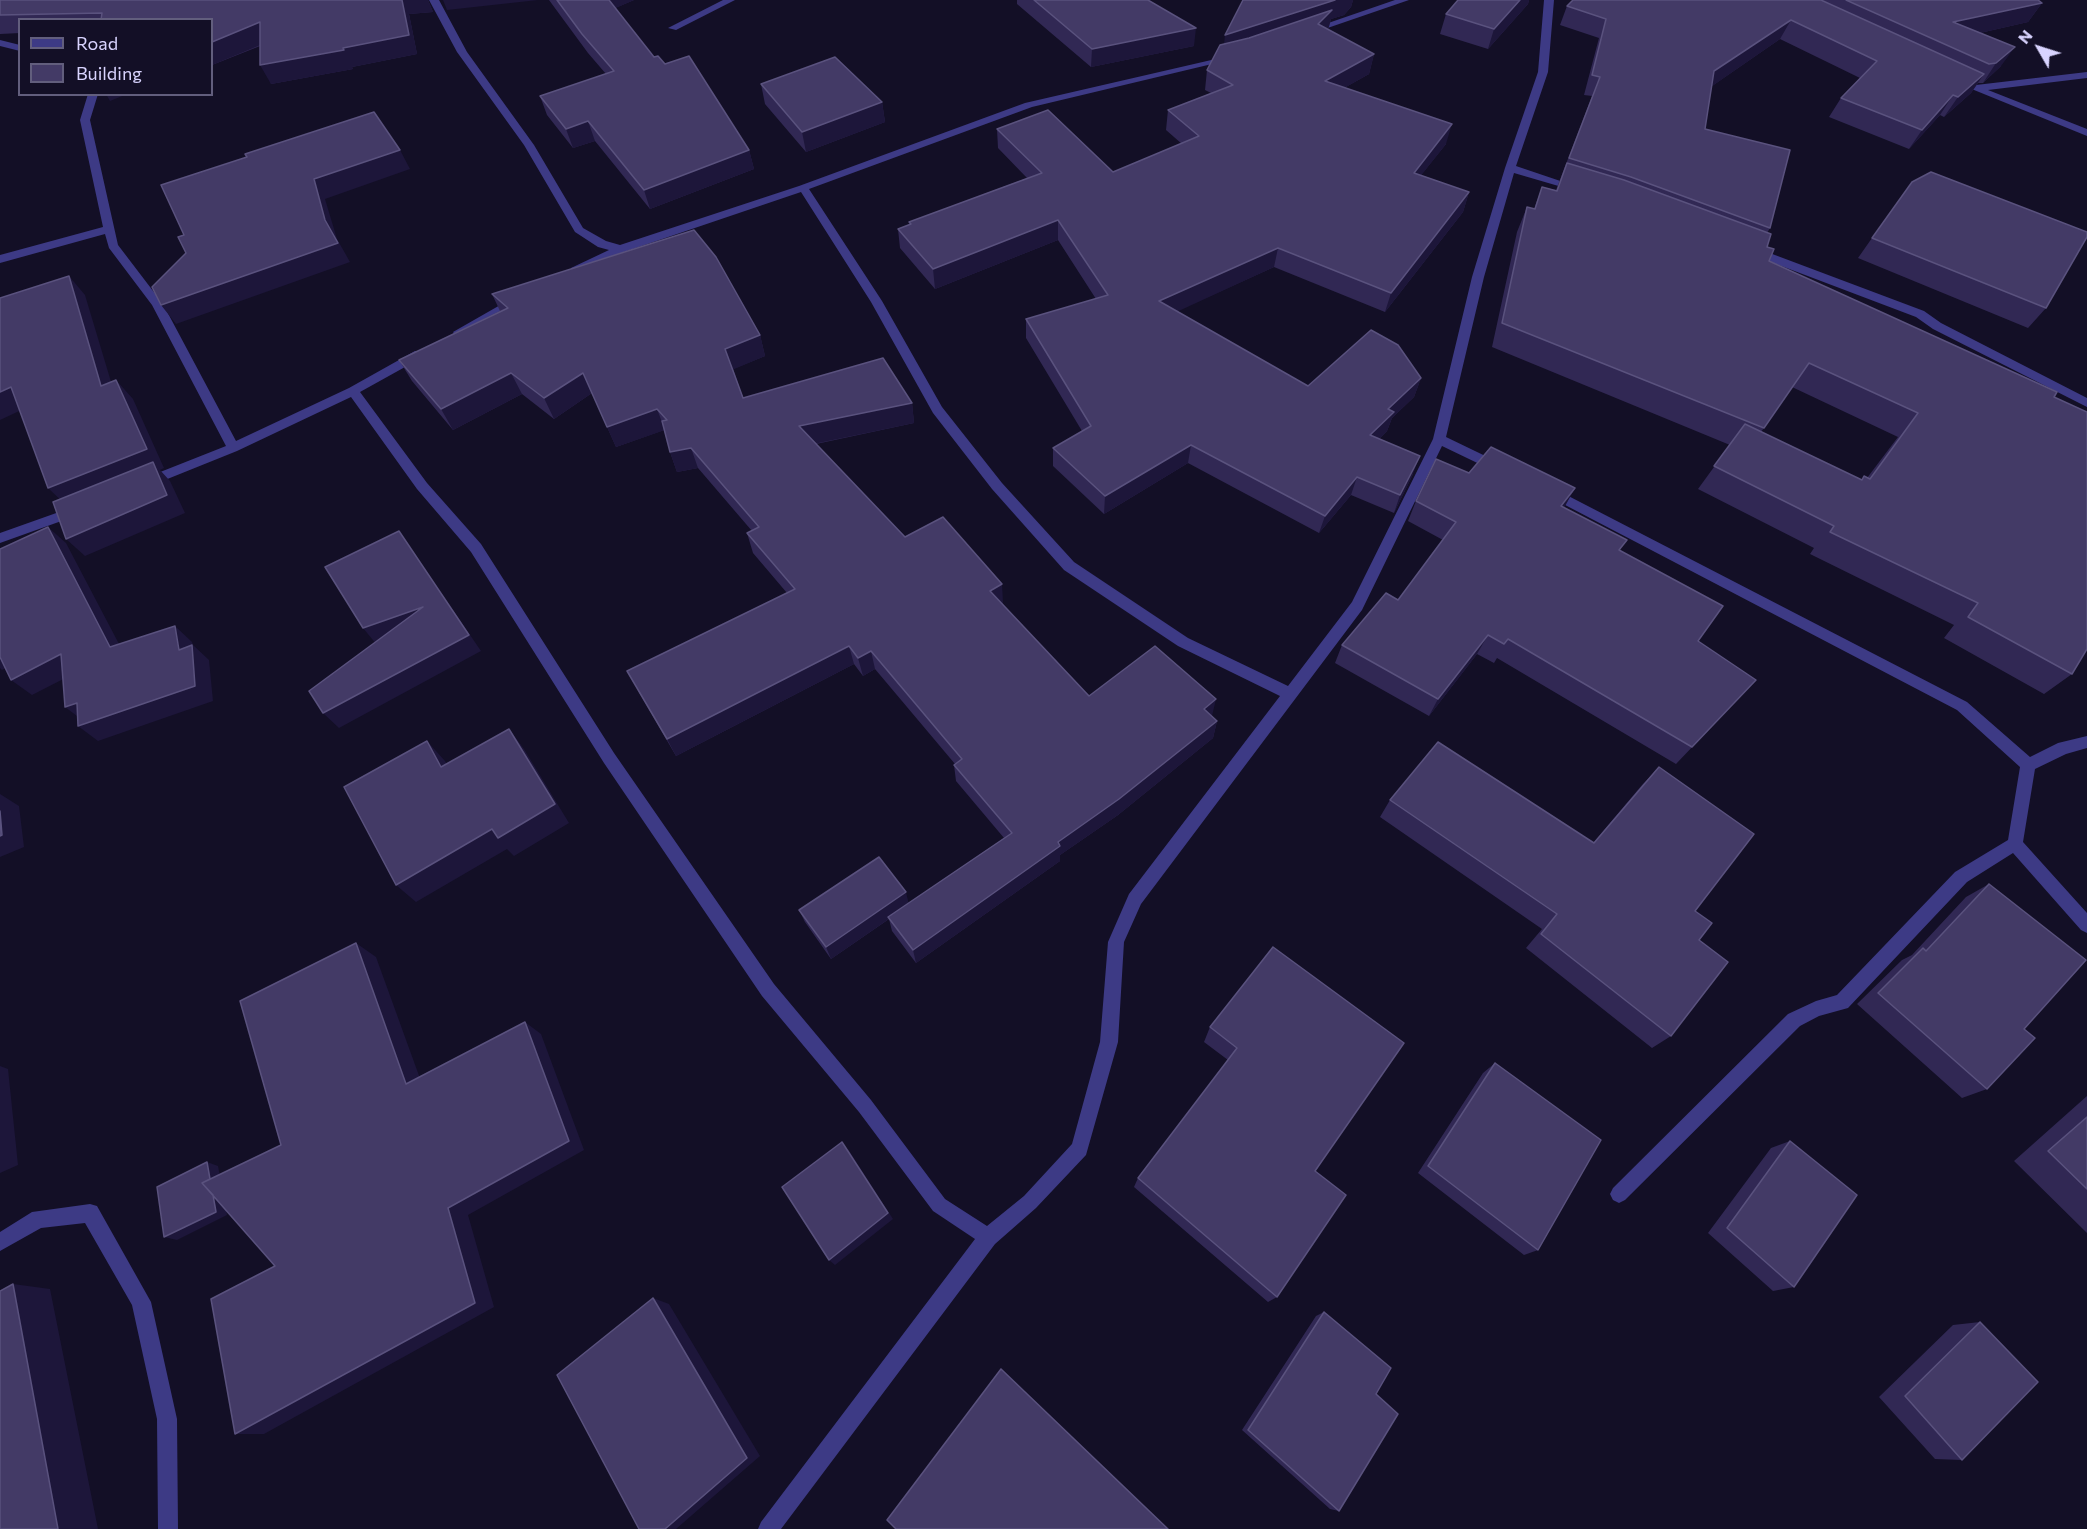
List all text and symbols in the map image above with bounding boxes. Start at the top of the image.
legend [18,18,213,96]
north arrow [2009,18,2069,78]
text: N [2013,26,2036,47]
text: Road [76,32,118,54]
text: Building [76,62,142,84]

